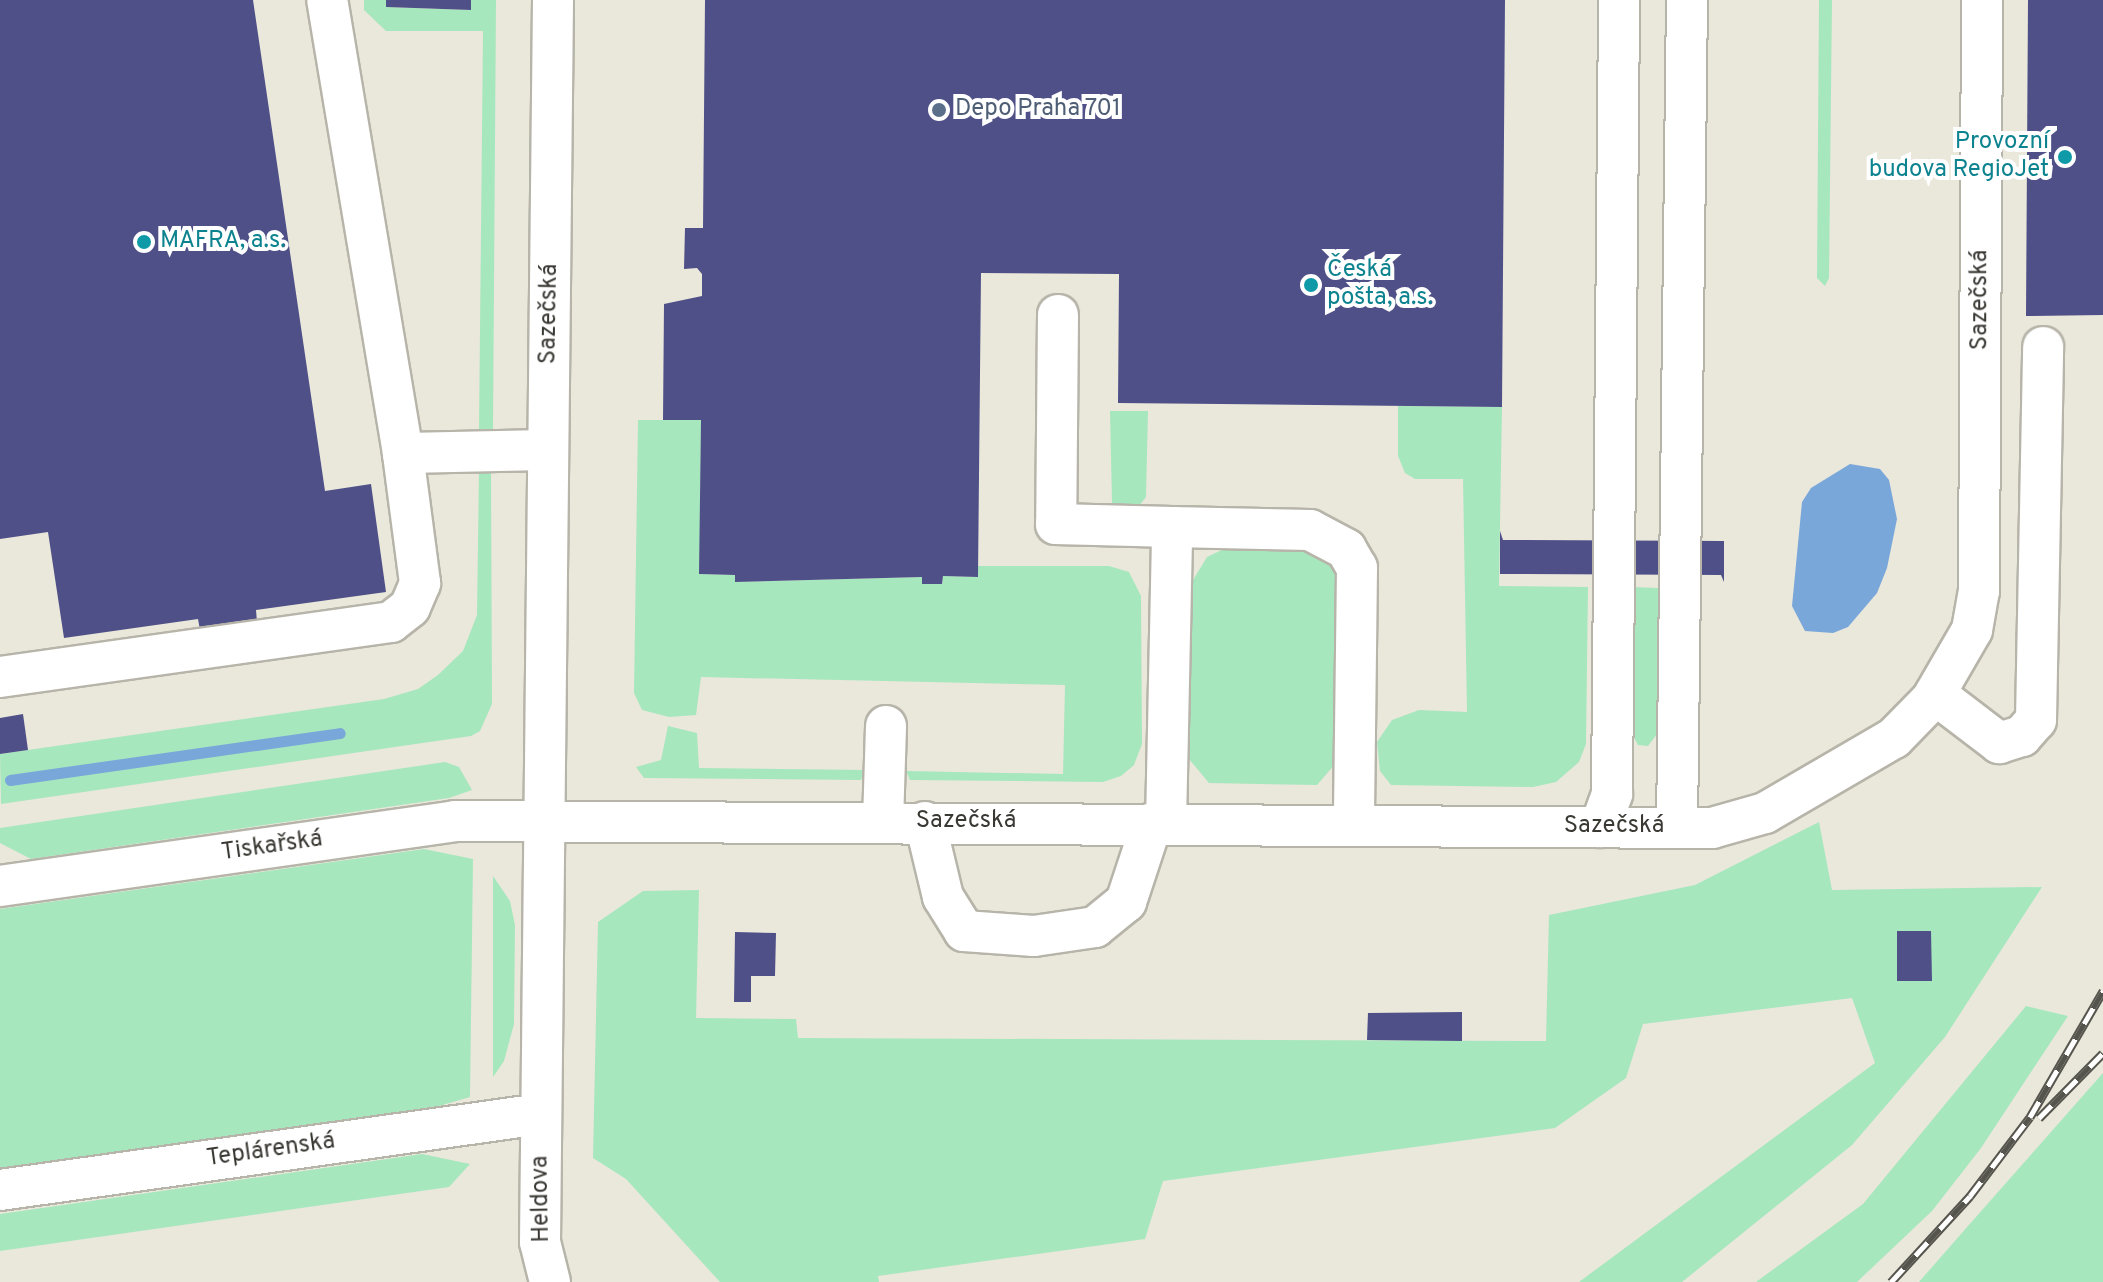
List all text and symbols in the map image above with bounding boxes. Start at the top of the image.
place label: Depo Praha 701 [955,96,1122,124]
marker: Depo Praha 701 [930,101,948,119]
place label: Provozní budova RegioJet [1869,129,2049,185]
marker: Provozní budova RegioJet [2056,148,2074,166]
place label: MAFRA, a.s. [160,228,286,256]
marker: MAFRA, a.s. [135,233,153,251]
street label: Sazečská [1967,250,1995,350]
place label: Česká pošta, a.s. [1327,257,1433,313]
street label: Sazečská [535,263,565,365]
marker: Česká pošta, a.s. [1302,276,1320,294]
street label: Sazečská [916,808,1016,836]
street label: Sazečská [1564,813,1664,841]
street label: Tiskařská [220,826,324,868]
street label: Teplárenská [205,1128,337,1174]
street label: Heldova [527,1155,557,1243]

